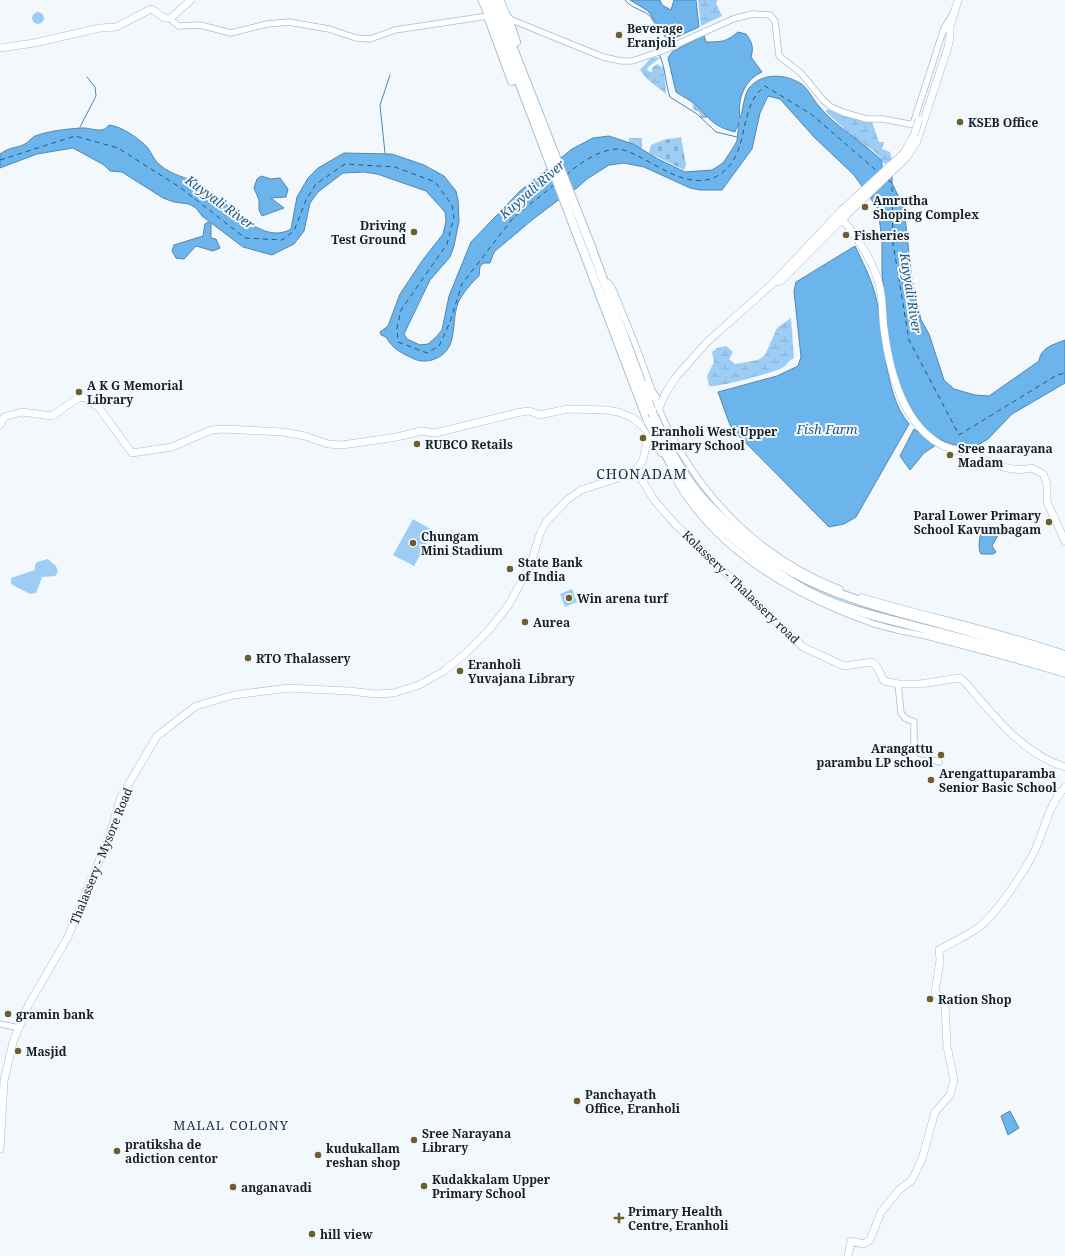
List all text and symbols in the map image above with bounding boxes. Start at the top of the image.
place label: Beverage Eranjoli [627,20,683,51]
marker: Beverage Eranjoli [614,30,624,40]
place label: KSEB Office [968,114,1038,131]
marker: KSEB Office [955,117,965,127]
water label: Kuyyali River [495,155,569,223]
water label: Kuyyali River [181,170,259,234]
place label: Amrutha Shoping Complex [873,192,979,223]
marker: Amrutha Shoping Complex [860,202,870,212]
place label: Driving Test Ground [331,217,406,248]
marker: Driving Test Ground [409,227,419,237]
place label: Fisheries [854,227,910,244]
marker: Fisheries [841,230,851,240]
water label: Kuyyali River [896,250,926,335]
place label: A K G Memorial Library [87,377,184,408]
marker: A K G Memorial Library [74,387,84,397]
water label: Fish Farm [795,420,858,438]
place label: Eranholi West Upper Primary School [651,423,778,454]
marker: Eranholi West Upper Primary School [638,433,648,443]
place label: RUBCO Retails [425,436,513,453]
marker: RUBCO Retails [412,439,422,449]
place label: Sree naarayana Madam [958,440,1053,471]
marker: Sree naarayana Madam [945,450,955,460]
district label: CHONADAM [596,464,688,483]
place label: Paral Lower Primary School Kavumbagam [913,507,1041,538]
marker: Paral Lower Primary School Kavumbagam [1044,517,1054,527]
street label: Kolassery - Thalassery road [679,526,804,648]
place label: Chungam Mini Stadium [421,528,503,559]
marker: Chungam Mini Stadium [408,538,418,548]
place label: State Bank of India [518,554,583,585]
marker: State Bank of India [505,564,515,574]
place label: Win arena turf [577,590,669,607]
marker: Win arena turf [564,593,574,603]
place label: Aurea [533,614,570,631]
marker: Aurea [520,617,530,627]
place label: RTO Thalassery [256,650,351,667]
marker: RTO Thalassery [243,653,253,663]
place label: Eranholi Yuvajana Library [468,656,575,687]
marker: Eranholi Yuvajana Library [455,666,465,676]
place label: Arangattu parambu LP school [816,740,934,771]
marker: Arangattu parambu LP school [936,750,946,760]
place label: Arengattuparamba Senior Basic School [939,765,1058,796]
marker: Arengattuparamba Senior Basic School [926,775,936,785]
street label: Thalassery - Mysore Road [66,784,137,927]
place label: Ration Shop [938,991,1012,1008]
marker: Ration Shop [925,994,935,1004]
place label: gramin bank [16,1006,94,1023]
marker: gramin bank [3,1009,13,1019]
place label: Masjid [26,1043,67,1060]
marker: Masjid [13,1046,23,1056]
place label: Panchayath Office, Eranholi [585,1086,681,1117]
marker: Panchayath Office, Eranholi [572,1096,582,1106]
district label: MALAL COLONY [173,1116,289,1134]
place label: Sree Narayana Library [422,1125,511,1156]
marker: Sree Narayana Library [409,1135,419,1145]
place label: pratiksha de adiction centor [125,1136,219,1167]
place label: kudukallam reshan shop [326,1140,400,1171]
marker: pratiksha de adiction centor [112,1146,122,1156]
marker: kudukallam reshan shop [313,1150,323,1160]
place label: Kudakkalam Upper Primary School [432,1171,551,1202]
place label: anganavadi [241,1179,313,1196]
marker: Kudakkalam Upper Primary School [419,1181,429,1191]
marker: anganavadi [228,1182,238,1192]
place label: Primary Health Centre, Eranholi [628,1203,729,1234]
marker: Primary Health Centre, Eranholi [613,1212,625,1224]
place label: hill view [320,1226,373,1243]
marker: hill view [307,1229,317,1239]

